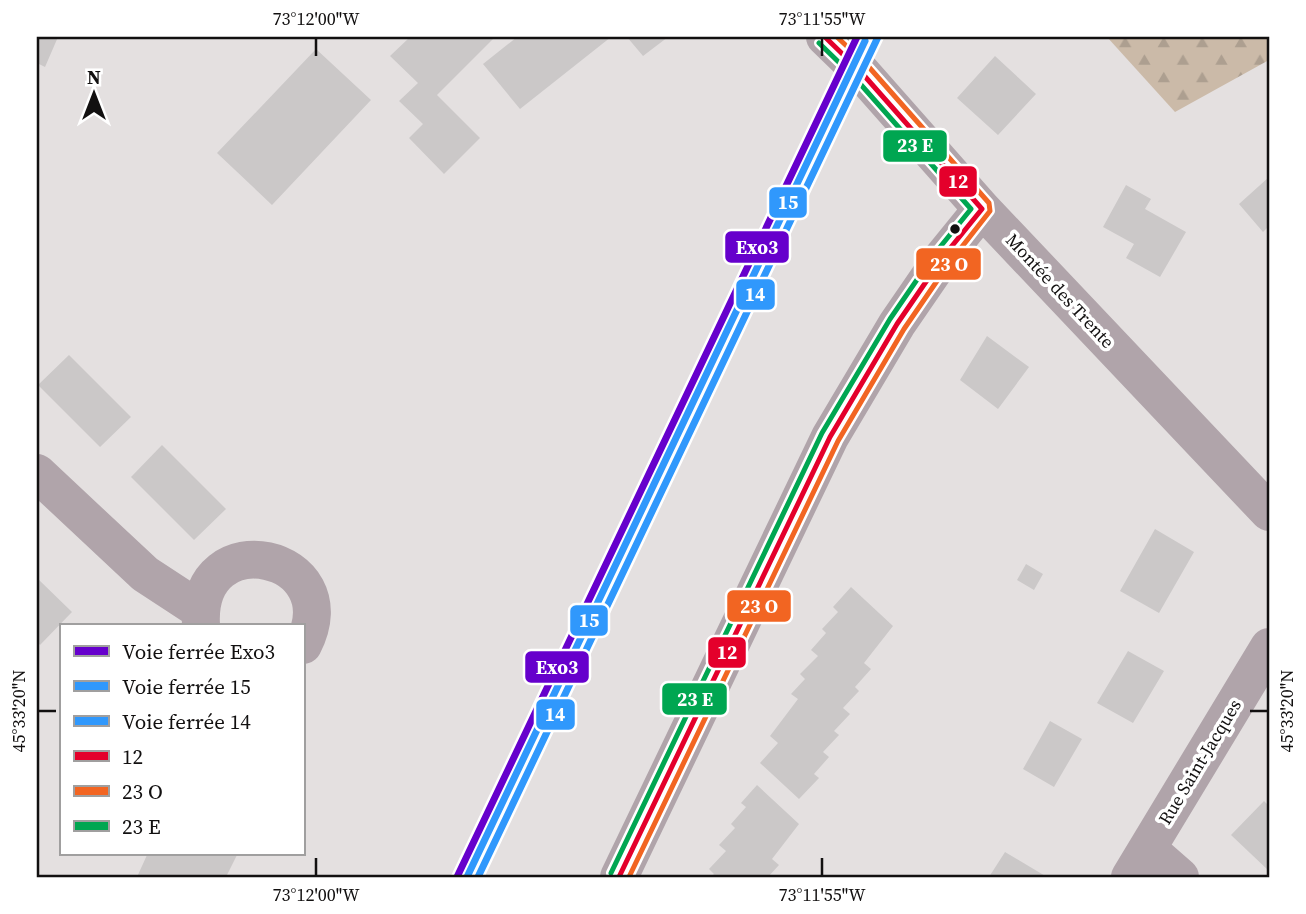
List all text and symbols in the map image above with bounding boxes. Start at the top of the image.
text: 73°12'00"W [273,6,360,31]
text: 73°11'55"W [779,6,866,31]
north arrow [60,60,130,130]
text: N [87,64,101,90]
line badge: 23 E [882,129,948,163]
text: 23 E [897,132,933,158]
line badge: 12 [938,165,978,198]
text: 12 [948,168,968,194]
line badge: 15 [768,186,808,219]
text: 15 [778,189,798,215]
unlabelled marker [948,222,962,236]
street label: Montée des Trente [1000,228,1120,354]
line badge: Exo3 [724,230,790,264]
text: Exo3 [736,234,778,260]
line badge: 23 O [915,247,982,281]
text: 23 O [930,251,968,277]
line badge: 14 [735,278,776,311]
text: 14 [745,281,765,307]
line badge: 23 O [726,589,792,623]
text: 23 O [740,593,778,619]
line badge: 15 [569,604,609,637]
text: 15 [579,607,599,633]
legend [60,624,304,855]
line badge: 12 [707,636,747,669]
text: Voie ferrée Exo3 [122,637,275,666]
text: 12 [717,639,737,665]
line badge: Exo3 [524,650,590,684]
text: Exo3 [536,654,578,680]
text: 45°33'20"N [6,670,31,752]
text: 45°33'20"N [1274,670,1299,752]
text: Voie ferrée 15 [122,672,251,701]
line badge: 23 E [661,682,728,716]
text: 23 E [677,686,713,712]
street label: Rue Saint-Jacques [1152,694,1247,829]
line badge: 14 [535,698,576,731]
text: 14 [545,701,565,727]
text: Voie ferrée 14 [122,707,251,736]
text: 12 [122,742,143,771]
text: 23 O [122,777,163,806]
text: 23 E [122,812,161,841]
text: 73°12'00"W [273,882,360,907]
text: 73°11'55"W [779,882,866,907]

